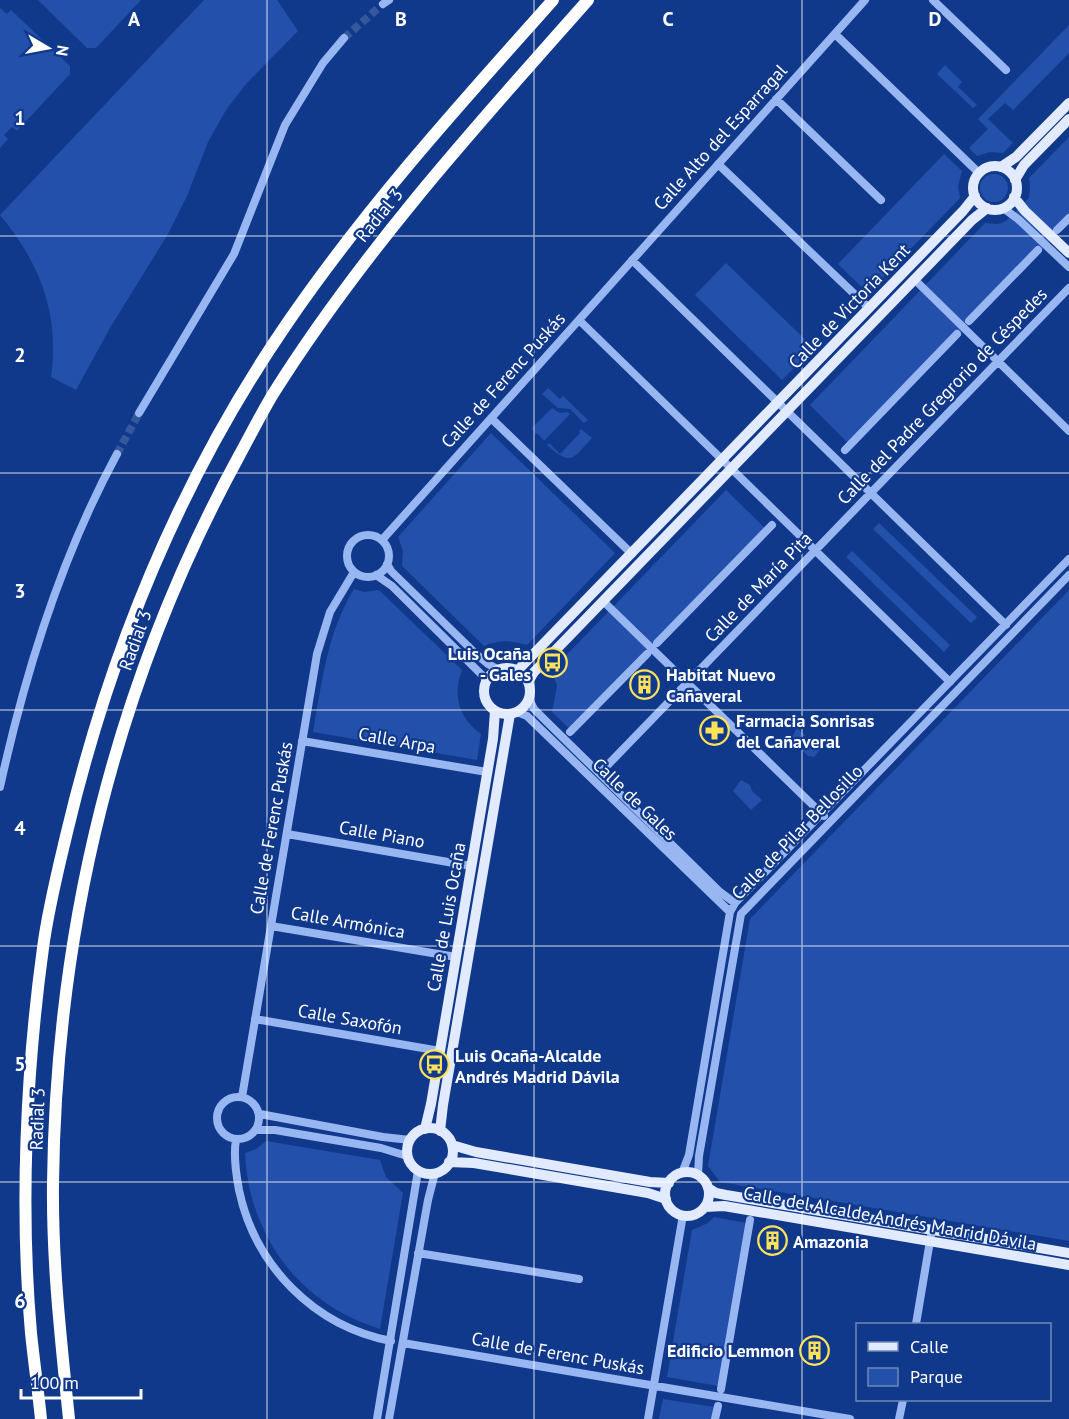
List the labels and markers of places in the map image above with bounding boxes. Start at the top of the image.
place label: Luis Ocaña - Gales [448,642,531,686]
bus stop icon: Luis Ocaña - Gales [536,647,568,679]
place label: Habitat Nuevo Cañaveral [666,663,776,707]
building icon: Habitat Nuevo Cañaveral [629,668,661,700]
place label: Farmacia Sonrisas del Cañaveral [736,709,875,753]
pharmacy icon: Farmacia Sonrisas del Cañaveral [699,714,731,746]
place label: Luis Ocaña-Alcalde Andrés Madrid Dávila [455,1044,620,1088]
bus stop icon: Luis Ocaña-Alcalde Andrés Madrid Dávila [418,1049,450,1081]
building icon: Amazonia [756,1225,788,1257]
place label: Amazonia [793,1230,869,1253]
building icon: Edificio Lemmon [799,1334,831,1366]
place label: Edificio Lemmon [667,1339,794,1362]

